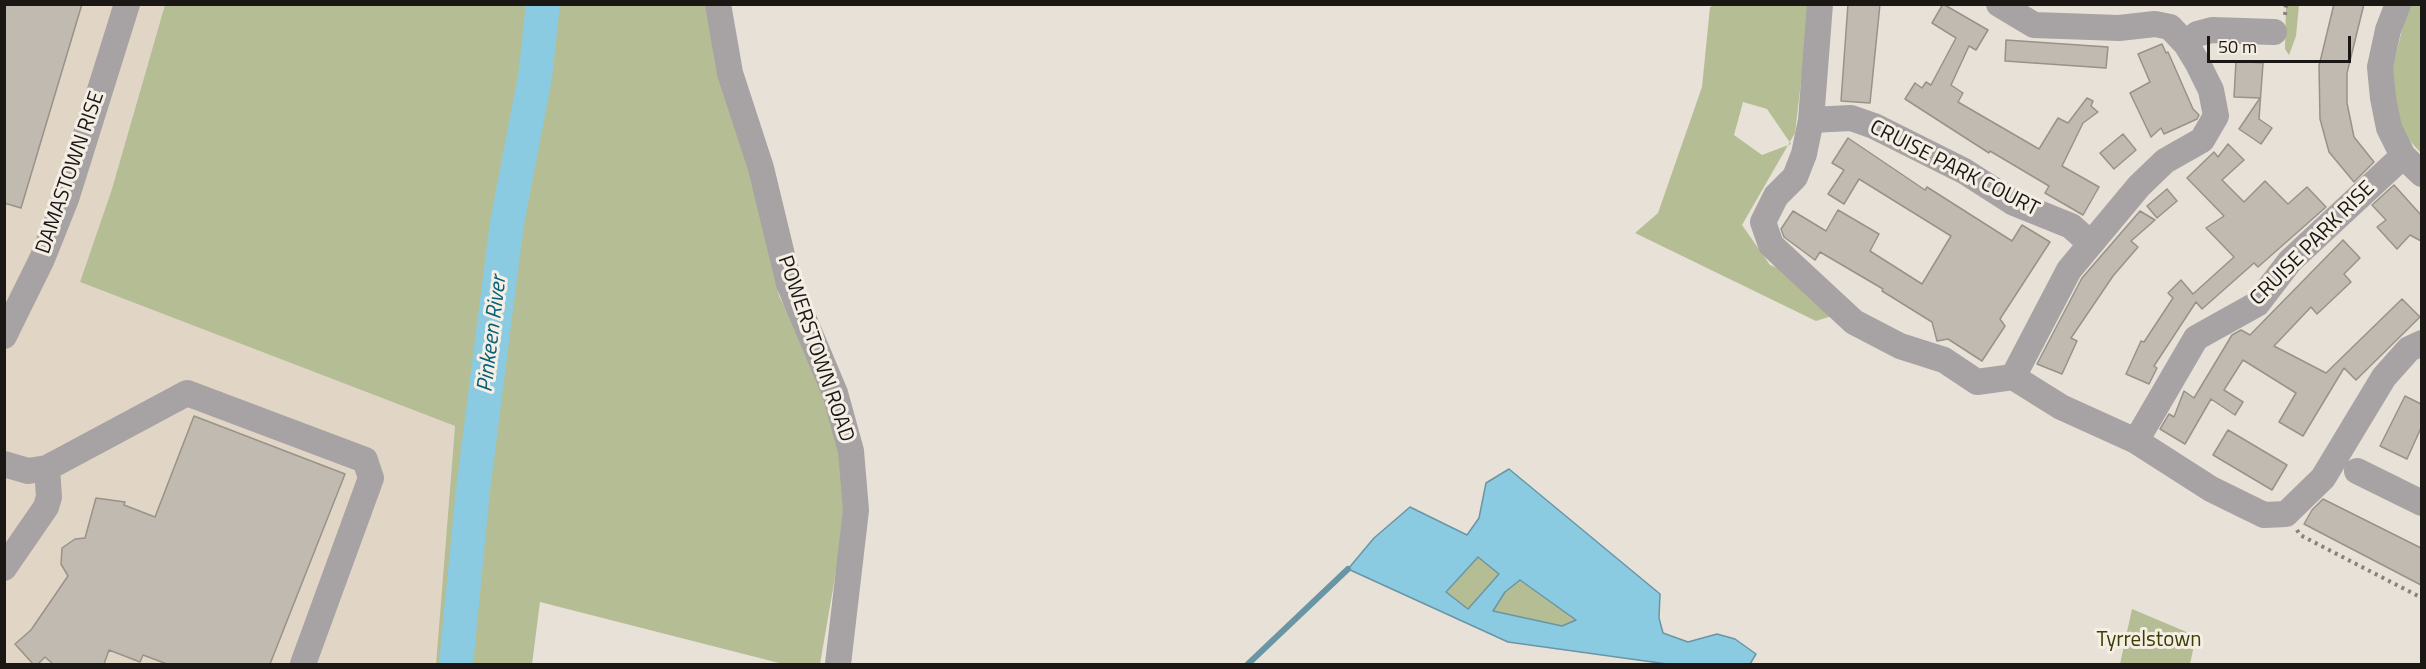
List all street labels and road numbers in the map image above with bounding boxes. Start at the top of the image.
street label: DAMASTOWN RISE [31,88,111,258]
street label: CRUISE PARK COURT [1865,115,2043,223]
street label: CRUISE PARK RISE [2246,177,2380,311]
street label: POWERSTOWN ROAD [771,253,859,445]

